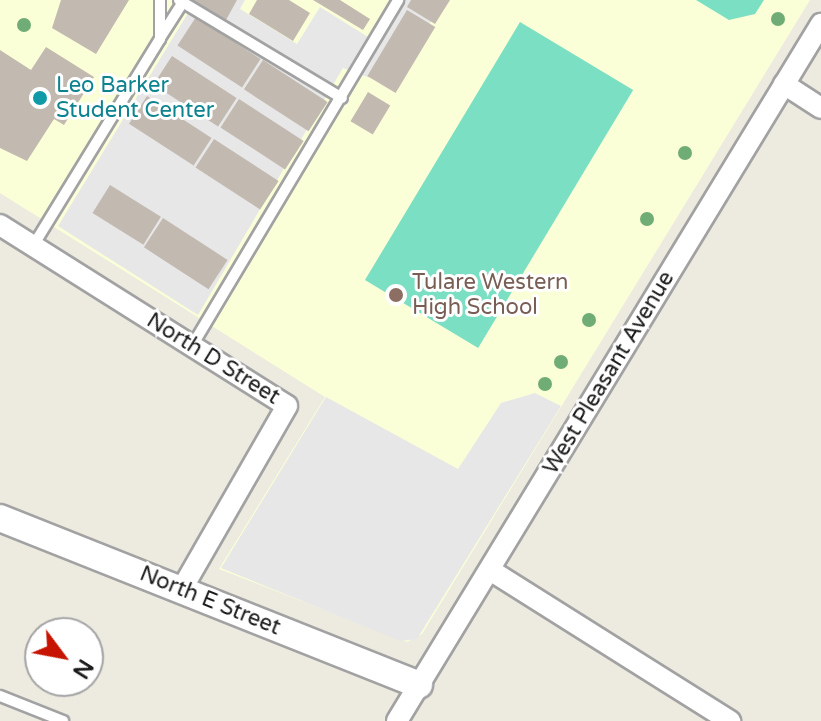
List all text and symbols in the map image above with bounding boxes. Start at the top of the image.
place label: Leo Barker Student Center [56,72,214,124]
marker: Leo Barker Student Center [31,89,49,107]
street label: West Pleasant Avenue [538,267,680,479]
place label: Tulare Western High School [412,269,568,320]
marker: Tulare Western High School [387,286,405,304]
street label: North D Street [142,308,284,410]
street label: North E Street [136,561,284,641]
north arrow [24,617,104,697]
text: N [67,654,98,683]

